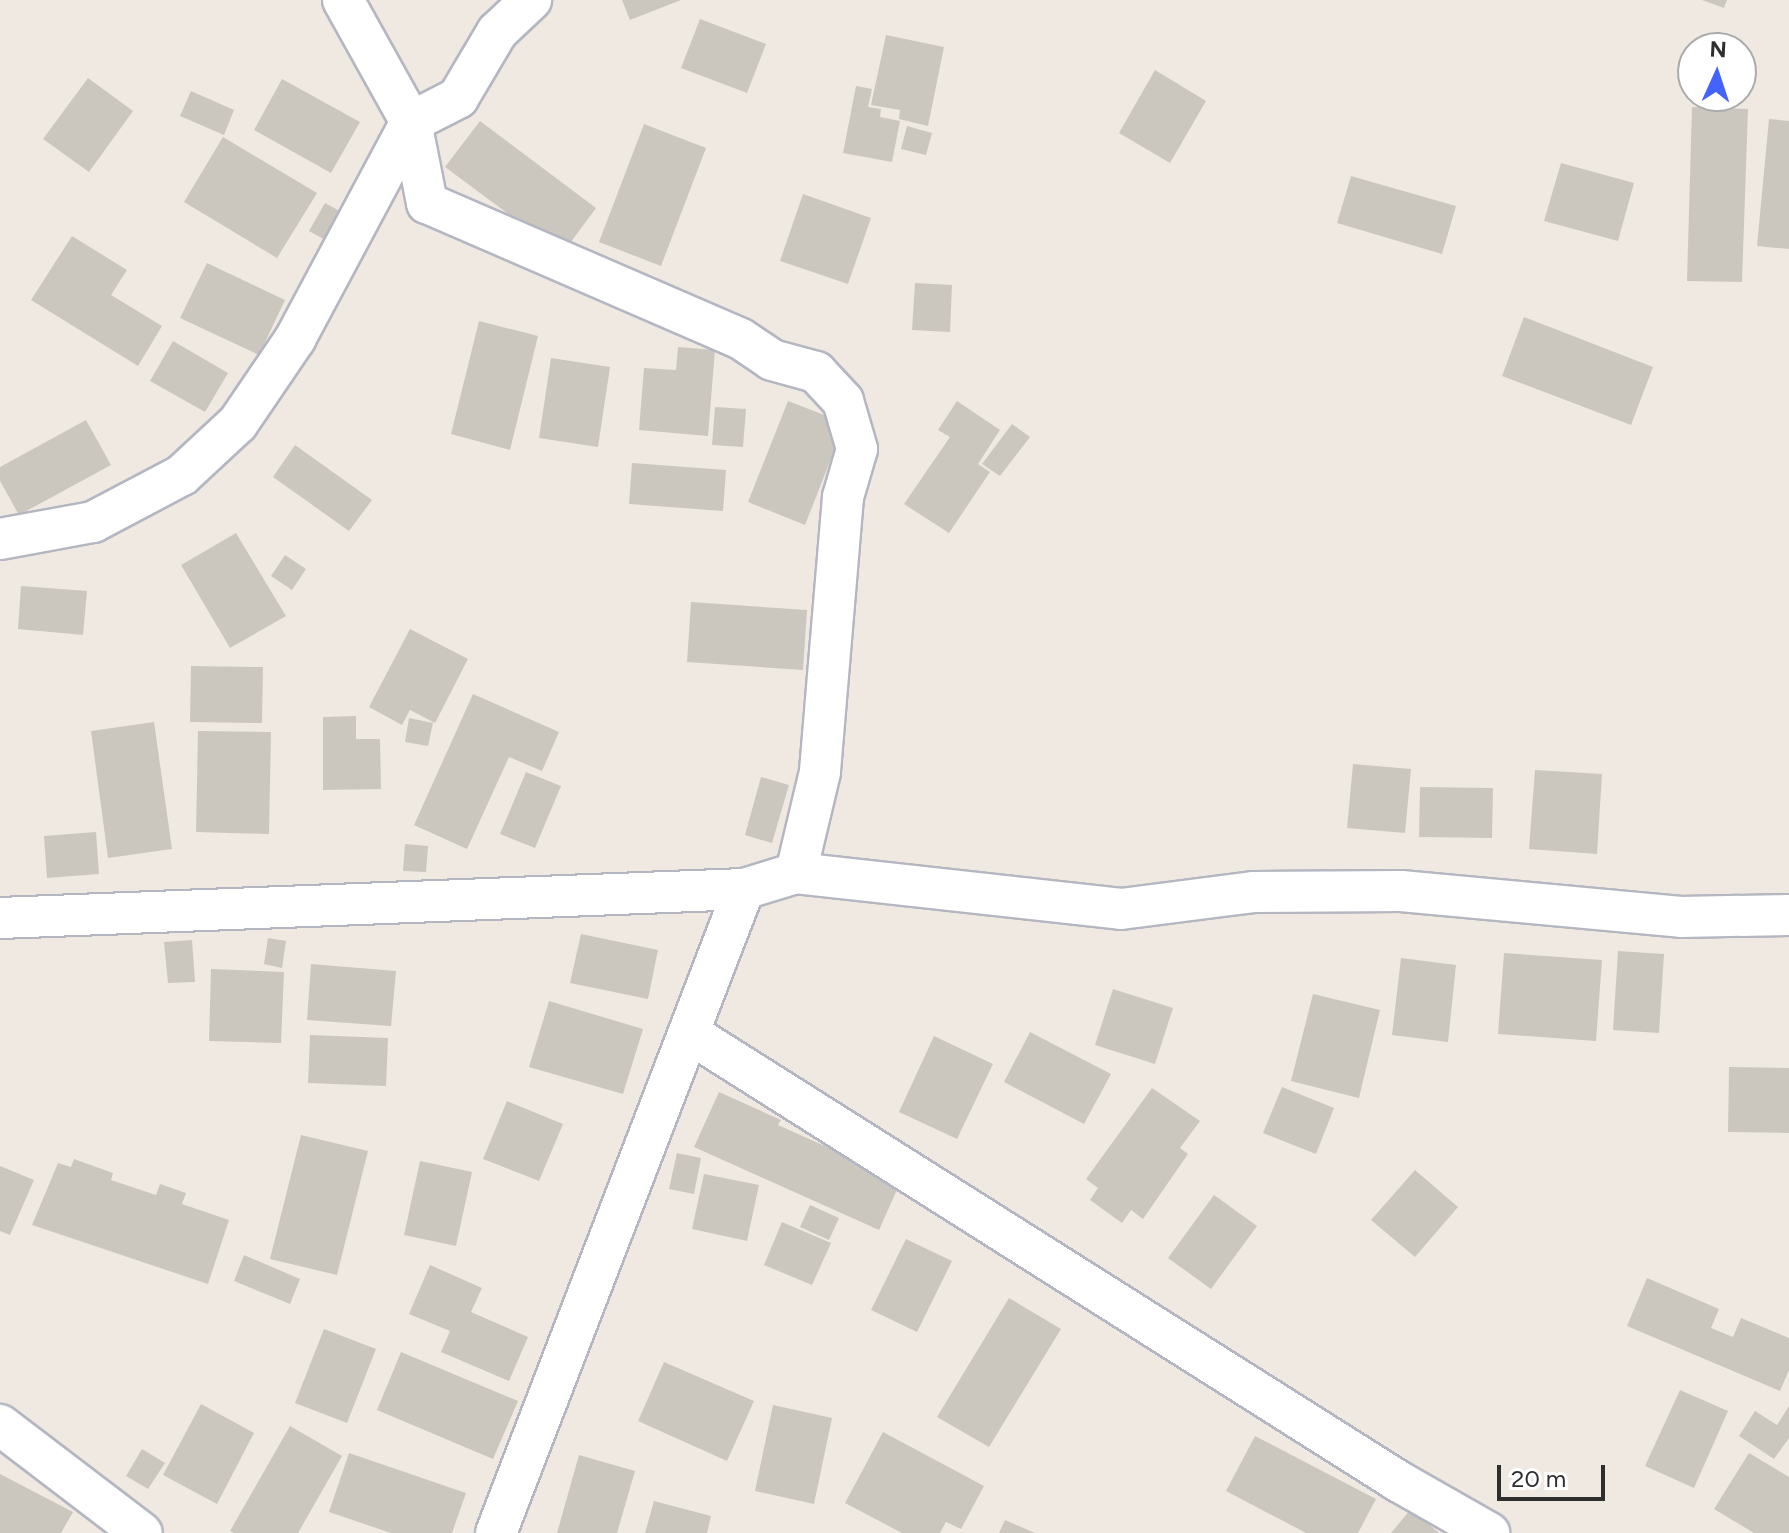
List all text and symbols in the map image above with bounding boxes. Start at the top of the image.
north arrow [1677,32,1757,112]
text: N [1709,36,1727,63]
scale bar [1501,1449,1609,1499]
text: 20 m [1511,1464,1566,1493]

